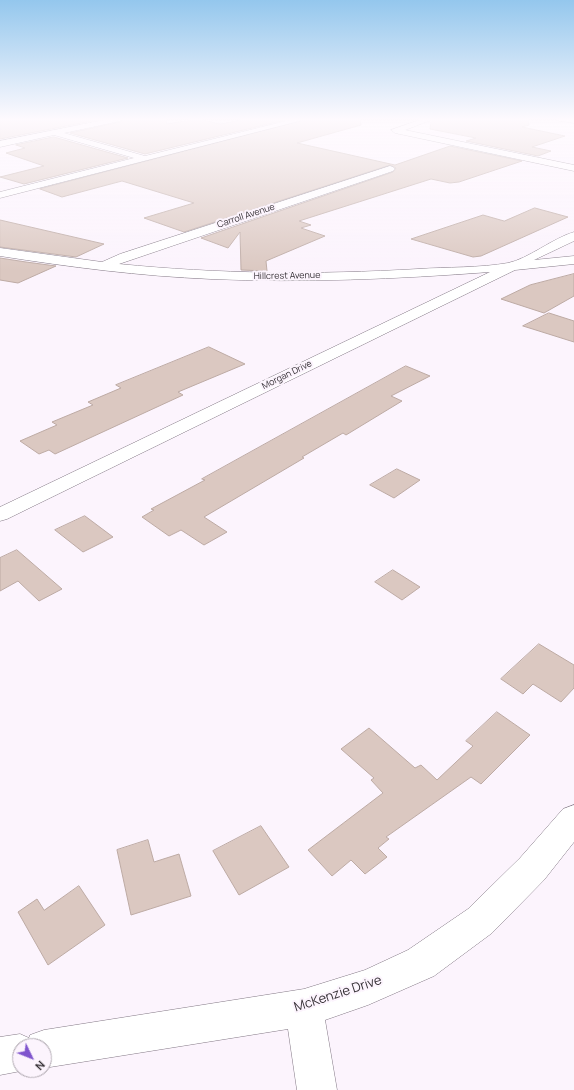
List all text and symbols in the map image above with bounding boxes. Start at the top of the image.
street label: Carroll Avenue [216,202,276,230]
street label: Hillcrest Avenue [254,270,320,282]
street label: Morgan Drive [260,358,314,392]
street label: McKenzie Drive [292,973,384,1015]
north arrow [12,1038,52,1078]
text: N [32,1058,49,1074]

